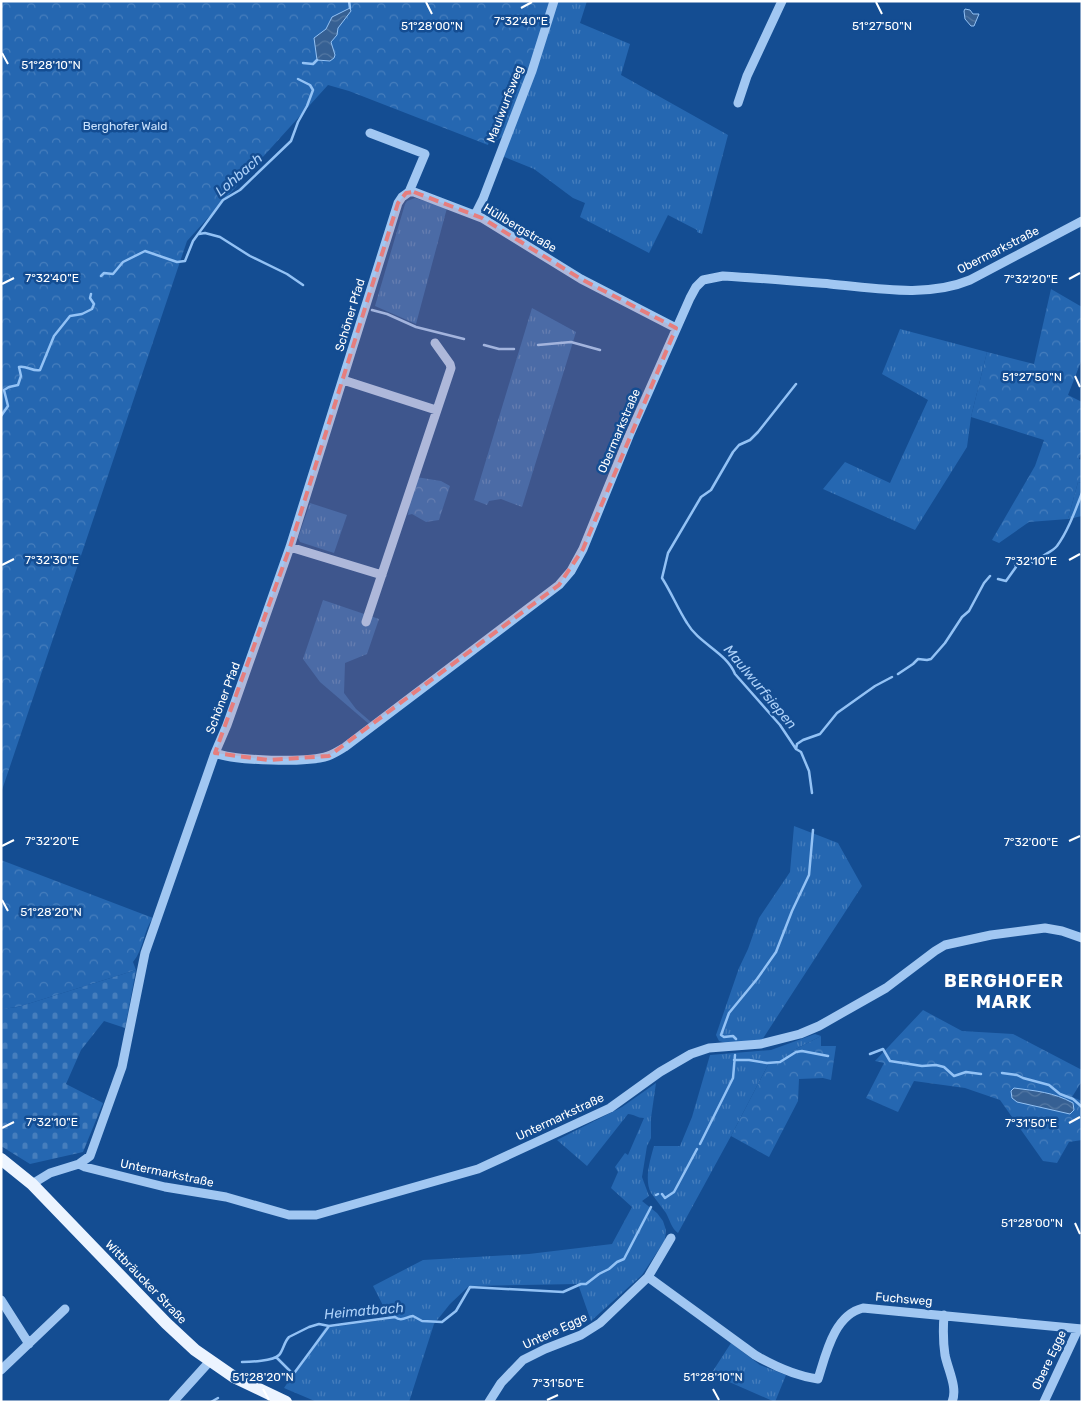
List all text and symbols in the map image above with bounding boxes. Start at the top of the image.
text: 7°32'40"E [494,14,548,28]
text: 51°28'00"N [401,19,463,33]
text: 51°27'50"N [852,19,912,33]
text: 51°28'10"N [21,58,81,72]
street label: Maulwurfsweg [484,63,526,145]
park label: Berghofer Wald [83,119,167,133]
water label: Lohbach [212,150,266,200]
street label: Hüllbergstraße [481,201,559,255]
street label: Obermarkstraße [955,223,1042,277]
text: 7°32'40"E [25,271,79,285]
text: 7°32'20"E [1004,272,1058,286]
street label: Schöner Pfad [332,277,368,353]
text: 51°27'50"N [1002,370,1062,384]
street label: Obermarkstraße [595,387,643,475]
text: 7°32'30"E [25,553,79,567]
text: 7°32'10"E [1005,554,1057,568]
water label: Maulwurfsiepen [720,642,800,732]
street label: Schöner Pfad [203,660,243,736]
text: 7°32'20"E [25,834,79,848]
text: 7°32'00"E [1004,835,1058,849]
text: 51°28'20"N [20,905,82,919]
district label: BERGHOFER MARK [944,970,1064,1013]
street label: Untermarkstraße [514,1090,606,1143]
text: 7°32'10"E [26,1115,78,1129]
text: 7°31'50"E [1005,1116,1057,1130]
street label: Untermarkstraße [119,1156,215,1190]
text: 51°28'00"N [1001,1216,1063,1230]
street label: Wittbräucker Straße [102,1237,190,1327]
street label: Fuchsweg [875,1290,933,1308]
water label: Heimatbach [323,1299,405,1323]
street label: Untere Egge [521,1310,590,1352]
street label: Obere Egge [1029,1328,1069,1392]
text: 51°28'20"N [232,1370,294,1384]
text: 51°28'10"N [683,1370,743,1384]
text: 7°31'50"E [532,1376,584,1390]

